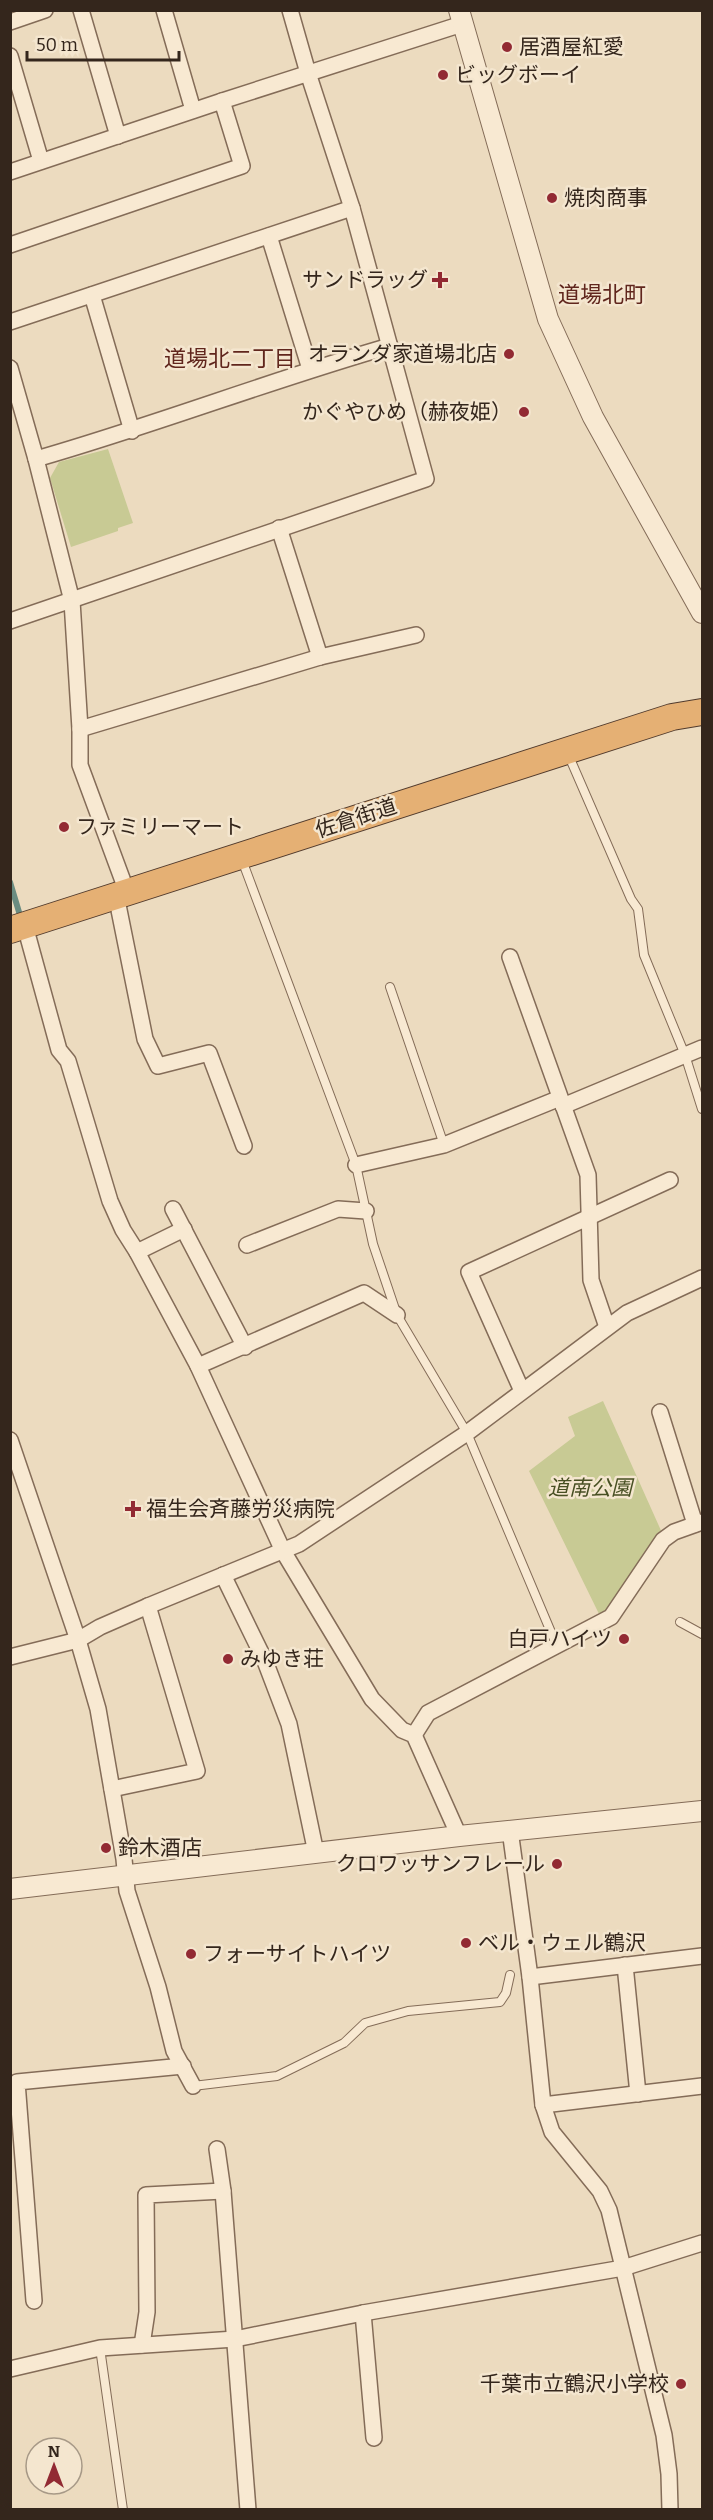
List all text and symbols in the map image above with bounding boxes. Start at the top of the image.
scale bar [27,24,178,62]
text: 50 m [36,34,78,56]
place label: 居酒屋紅愛 [519,34,624,60]
marker: 居酒屋紅愛 [500,40,514,54]
place label: ビッグボーイ [455,62,581,88]
marker: ビッグボーイ [436,68,450,82]
place label: 焼肉商事 [564,185,648,211]
marker: 焼肉商事 [545,191,559,205]
place label: サンドラッグ [302,267,428,293]
marker: サンドラッグ [433,273,447,287]
district label: 道場北町 [558,281,646,308]
place label: オランダ家道場北店 [308,341,497,367]
district label: 道場北二丁目 [164,345,296,372]
marker: オランダ家道場北店 [502,347,516,361]
place label: かぐやひめ（赫夜姫） [302,399,512,425]
marker: かぐやひめ（赫夜姫） [517,405,531,419]
street label: 佐倉街道 [312,793,400,843]
place label: ファミリーマート [76,814,244,840]
marker: ファミリーマート [57,820,71,834]
park label: 道南公園 [548,1475,635,1501]
place label: 福生会斉藤労災病院 [146,1496,335,1522]
marker: 福生会斉藤労災病院 [124,1500,142,1518]
place label: 白戸ハイツ [507,1626,612,1652]
marker: 白戸ハイツ [617,1632,631,1646]
place label: みゆき荘 [240,1646,324,1672]
marker: みゆき荘 [221,1652,235,1666]
place label: 鈴木酒店 [118,1835,202,1861]
marker: 鈴木酒店 [99,1841,113,1855]
place label: クロワッサンフレール [336,1851,545,1877]
marker: クロワッサンフレール [550,1857,564,1871]
place label: ベル・ウェル鶴沢 [478,1930,646,1956]
marker: ベル・ウェル鶴沢 [459,1936,473,1950]
place label: フォーサイトハイツ [203,1941,391,1967]
marker: フォーサイトハイツ [184,1947,198,1961]
place label: 千葉市立鶴沢小学校 [480,2371,669,2397]
marker: 千葉市立鶴沢小学校 [674,2377,688,2391]
north arrow [24,2436,84,2496]
text: N [48,2442,60,2461]

